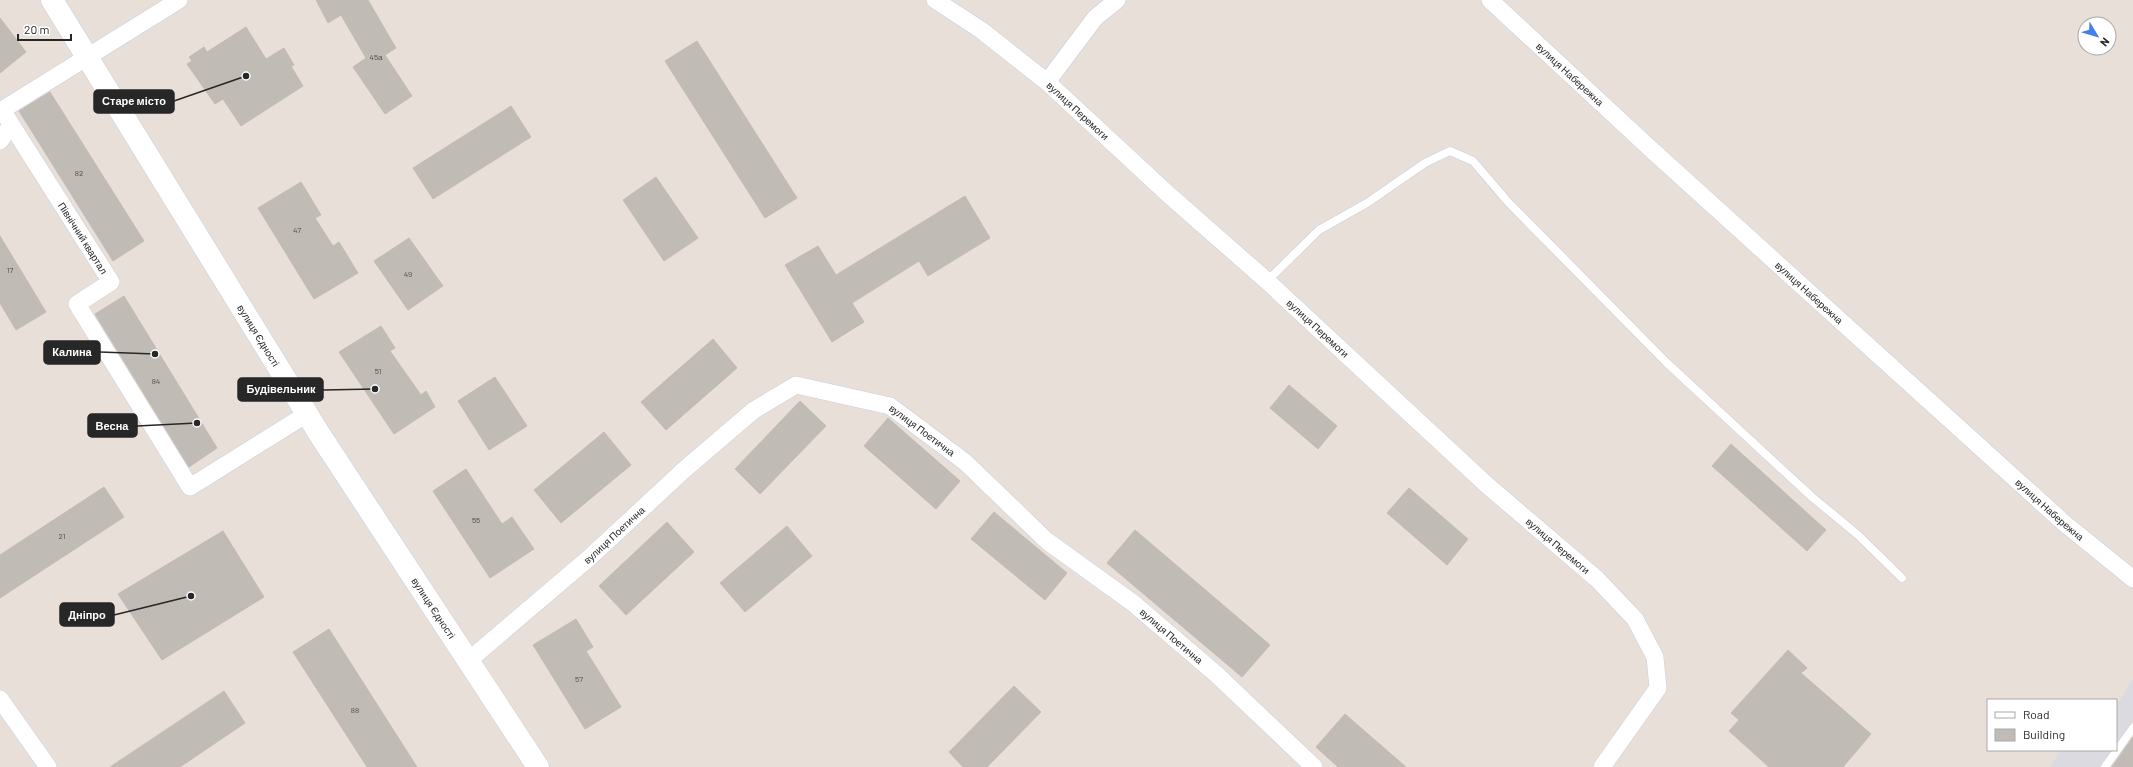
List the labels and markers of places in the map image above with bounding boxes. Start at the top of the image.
callout: Старе місто [94,90,174,113]
callout: Калина [44,341,100,364]
callout: Будівельник [238,378,323,401]
callout: Весна [88,414,137,437]
callout: Дніпро [60,603,114,626]

